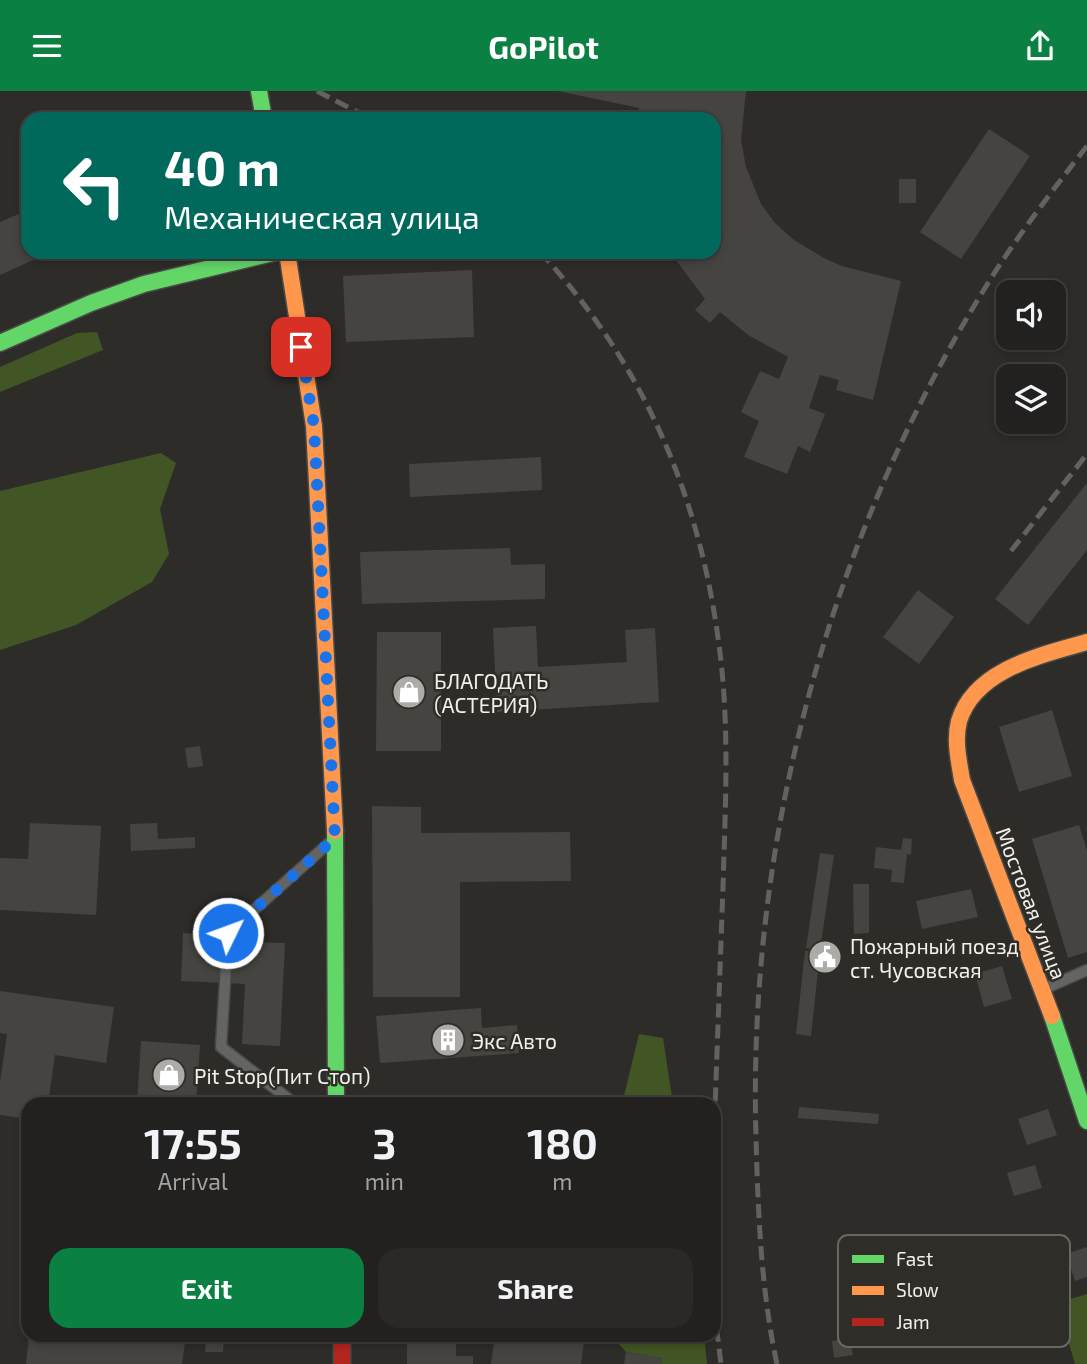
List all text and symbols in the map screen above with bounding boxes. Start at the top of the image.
icon: menu [28,27,66,65]
text: GoPilot [488,27,599,65]
icon: share [1021,27,1059,65]
text: 40 m [164,137,280,196]
icon: left [49,140,140,231]
text: Механическая улица [164,197,480,235]
map controls [996,280,1066,434]
button: sound [996,280,1066,350]
pin [271,317,331,377]
icon: arrive [282,328,320,366]
button: layers [996,364,1066,434]
place label: БЛАГОДАТЬ (АСТЕРИЯ) [434,668,549,717]
shop icon: БЛАГОДАТЬ (АСТЕРИЯ) [390,673,428,711]
street label: Мостовая улица [991,823,1072,983]
position arrow [191,896,265,970]
place label: Пожарный поезд ст. Чусовская [850,933,1019,983]
public building icon: Пожарный поезд ст. Чусовская [806,938,844,976]
building icon: Экс Авто [429,1021,467,1059]
place label: Экс Авто [472,1028,557,1053]
shop icon: Pit Stop(Пит Стоп) [150,1056,188,1094]
place label: Pit Stop(Пит Стоп) [194,1063,371,1088]
text: 17:55 [144,1117,242,1167]
text: 3 [372,1117,396,1167]
text: 180 [527,1117,598,1167]
text: Arrival [158,1167,228,1195]
text: min [365,1167,404,1195]
text: m [552,1167,573,1195]
legend [838,1235,1070,1347]
text: Fast [896,1247,933,1270]
button: Exit [49,1248,364,1328]
button: Share [378,1248,693,1328]
text: Slow [896,1278,939,1301]
text: Jam [896,1310,930,1333]

